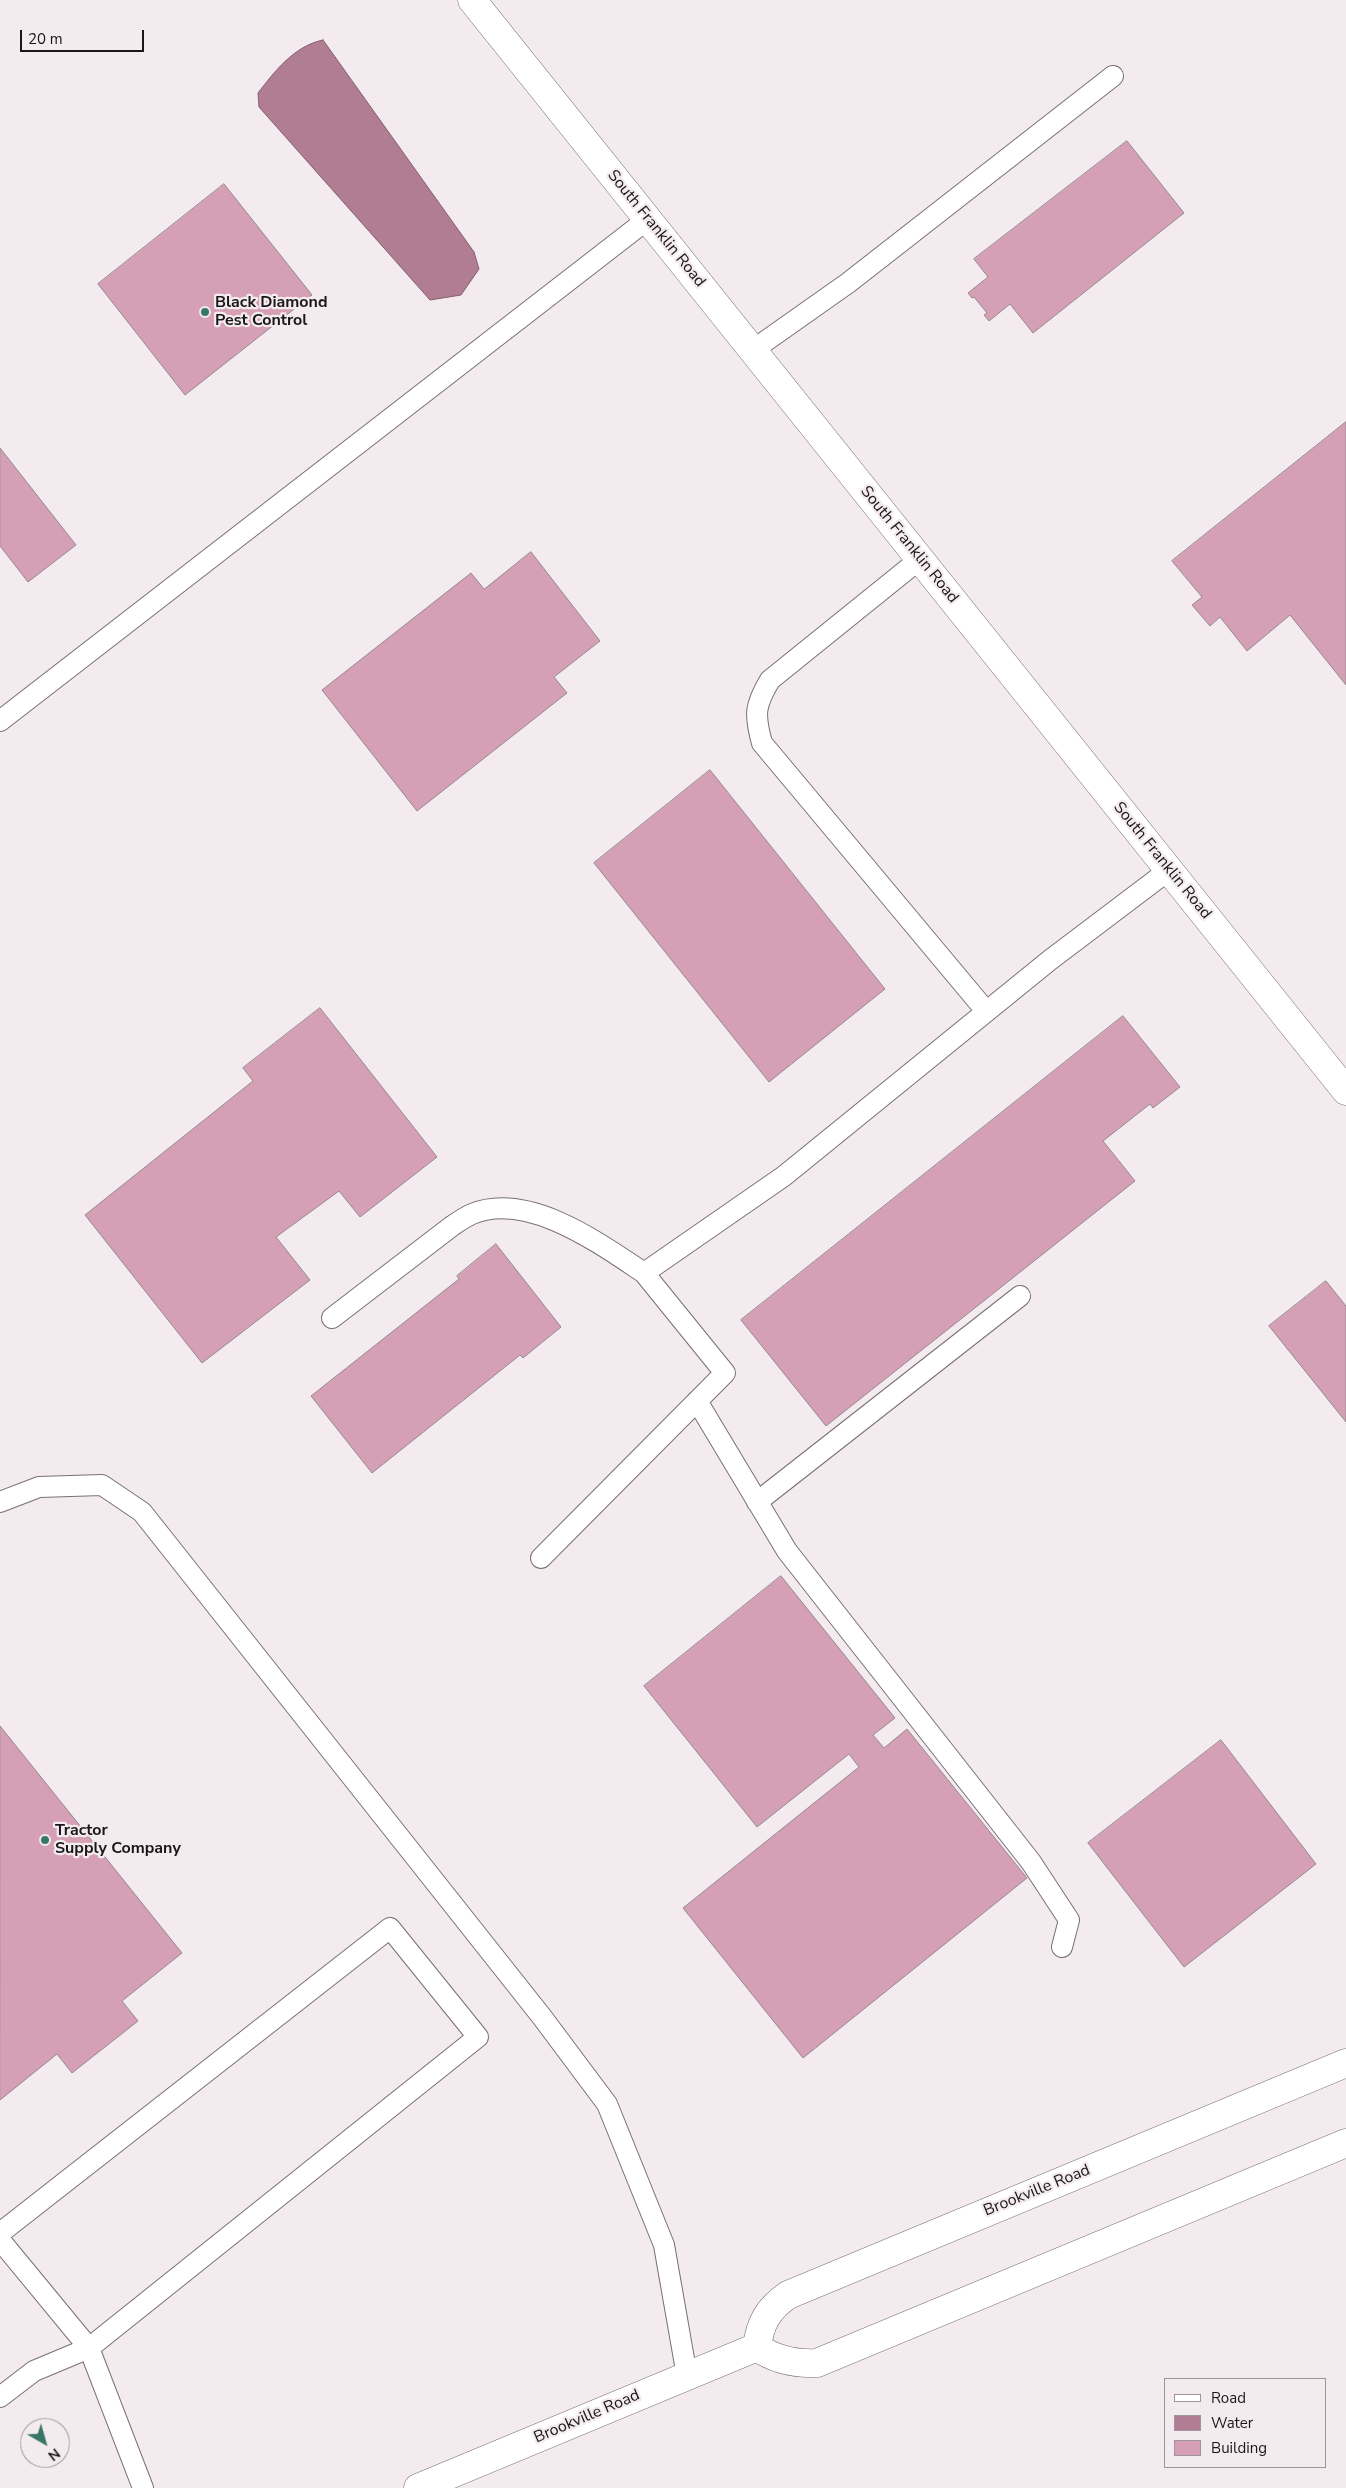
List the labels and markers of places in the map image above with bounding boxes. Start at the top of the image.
place label: Black Diamond Pest Control [215,293,328,331]
marker: Black Diamond Pest Control [199,306,211,318]
place label: Tractor Supply Company [55,1821,181,1859]
marker: Tractor Supply Company [39,1834,51,1846]

